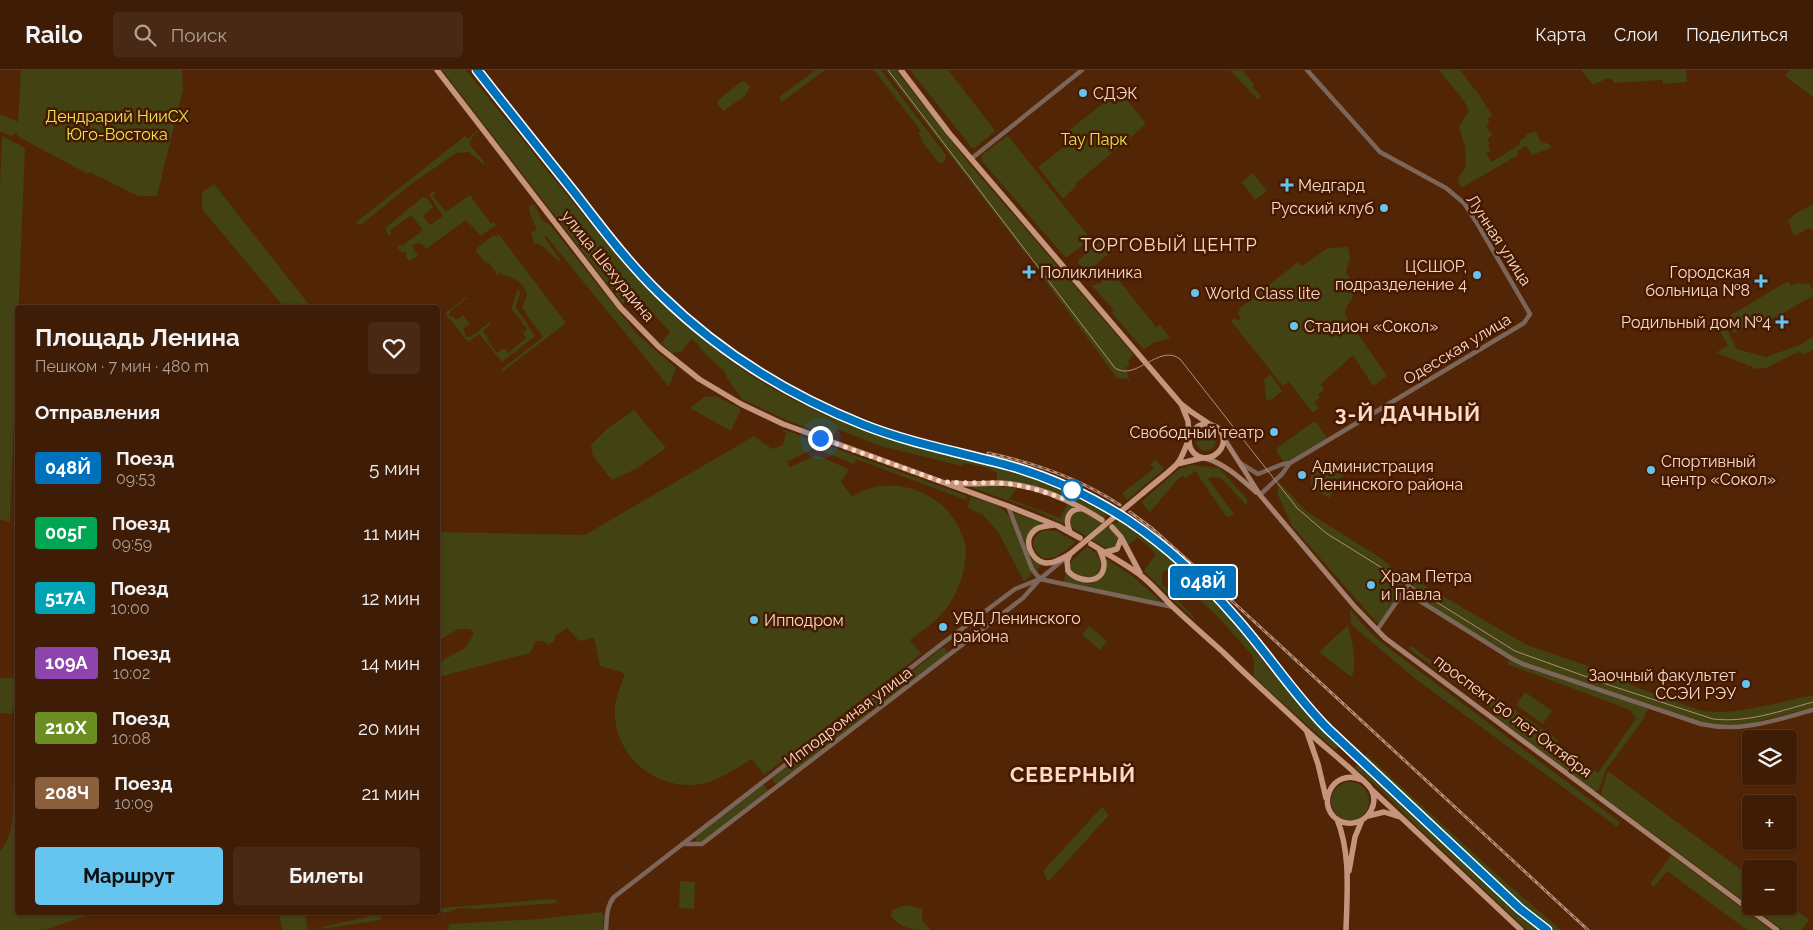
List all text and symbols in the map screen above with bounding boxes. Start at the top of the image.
search box [113,12,463,57]
text: Railo [25,20,83,49]
icon: search [131,21,159,49]
text: Поиск [171,24,227,46]
text: Карта [1535,24,1586,45]
text: Слои [1614,24,1658,45]
text: Поделиться [1686,24,1788,45]
place label: СДЭК [1093,84,1137,103]
marker: СДЭК [1077,87,1089,99]
park label: Дендрарий НииСХ Юго-Востока [45,107,190,144]
park label: Тау Парк [1060,130,1128,149]
place label: Медгард [1298,176,1365,195]
marker: Медгард [1280,178,1294,192]
street label: Лунная улица [1462,191,1536,289]
place label: Русский клуб [1271,199,1374,218]
marker: Русский клуб [1378,202,1390,214]
street label: улица Шехурдина [557,207,659,325]
district label: ТОРГОВЫЙ ЦЕНТР [1080,234,1258,255]
place label: ЦСШОР, подразделение 4 [1335,257,1467,294]
place label: Поликлиника [1040,263,1142,282]
place label: Городская больница №8 [1645,263,1750,300]
marker: Поликлиника [1022,265,1036,279]
marker: ЦСШОР, подразделение 4 [1471,269,1483,281]
marker: Городская больница №8 [1754,274,1768,288]
place label: World Class lite [1205,284,1320,303]
marker: World Class lite [1189,287,1201,299]
street label: Одесская улица [1400,309,1514,389]
place label: Родильный дом №4 [1621,313,1771,332]
marker: Родильный дом №4 [1775,315,1789,329]
place label: Стадион «Сокол» [1304,317,1438,336]
marker: Стадион «Сокол» [1288,320,1300,332]
button: heart [368,322,420,374]
text: Площадь Ленина [35,323,240,352]
text: Пешком · 7 мин · 480 m [35,357,209,376]
text: Отправления [35,401,160,423]
district label: 3-Й ДАЧНЫЙ [1335,401,1481,426]
place label: Свободный театр [1130,423,1264,442]
your location [808,426,833,451]
marker: Свободный театр [1268,426,1280,438]
text: Поезд [116,447,174,469]
place label: Спортивный центр «Сокол» [1661,452,1776,489]
text: 048Й [45,457,91,478]
text: 5 мин [369,457,420,479]
place label: Администрация Ленинского района [1312,457,1463,494]
marker: Спортивный центр «Сокол» [1645,464,1657,476]
text: 09:53 [116,469,155,488]
marker: Администрация Ленинского района [1296,469,1308,481]
unlabelled marker [1061,479,1083,501]
text: Поезд [112,512,170,534]
text: 005Г [45,522,87,543]
text: 11 мин [363,522,420,544]
text: 09:59 [112,534,152,553]
line badge: 048Й [1168,566,1238,598]
place label: Храм Петра и Павла [1381,567,1472,604]
text: 048Й [1180,571,1226,592]
text: Поезд [110,577,169,599]
marker: Храм Петра и Павла [1365,579,1377,591]
text: 517А [45,587,85,608]
text: 12 мин [361,587,420,609]
text: 10:00 [110,599,150,618]
place label: УВД Ленинского района [953,609,1081,646]
place label: Ипподром [764,611,844,630]
marker: Ипподром [748,614,760,626]
marker: УВД Ленинского района [937,621,949,633]
text: Поезд [113,642,171,664]
street label: проспект 50 лет Октября [1430,650,1596,782]
text: 109А [45,652,88,673]
text: 14 мин [361,652,420,674]
street label: Ипподромная улица [780,663,916,771]
text: 10:02 [113,664,150,683]
place label: Заочный факультет ССЭИ РЭУ [1589,666,1736,703]
marker: Заочный факультет ССЭИ РЭУ [1740,678,1752,690]
text: Поезд [112,707,170,729]
text: 210Х [45,717,87,738]
text: 20 мин [358,717,420,739]
text: 10:08 [112,729,151,748]
map controls [1742,730,1797,915]
button: layers [1742,730,1797,785]
district label: СЕВЕРНЫЙ [1010,762,1136,787]
text: Поезд [114,772,172,794]
text: 208Ч [45,782,89,803]
text: 21 мин [361,782,420,804]
text: 10:09 [114,794,153,813]
button: + [1742,795,1797,850]
button: Маршрут [35,847,223,905]
button: Билеты [233,847,420,905]
button: − [1742,860,1797,915]

